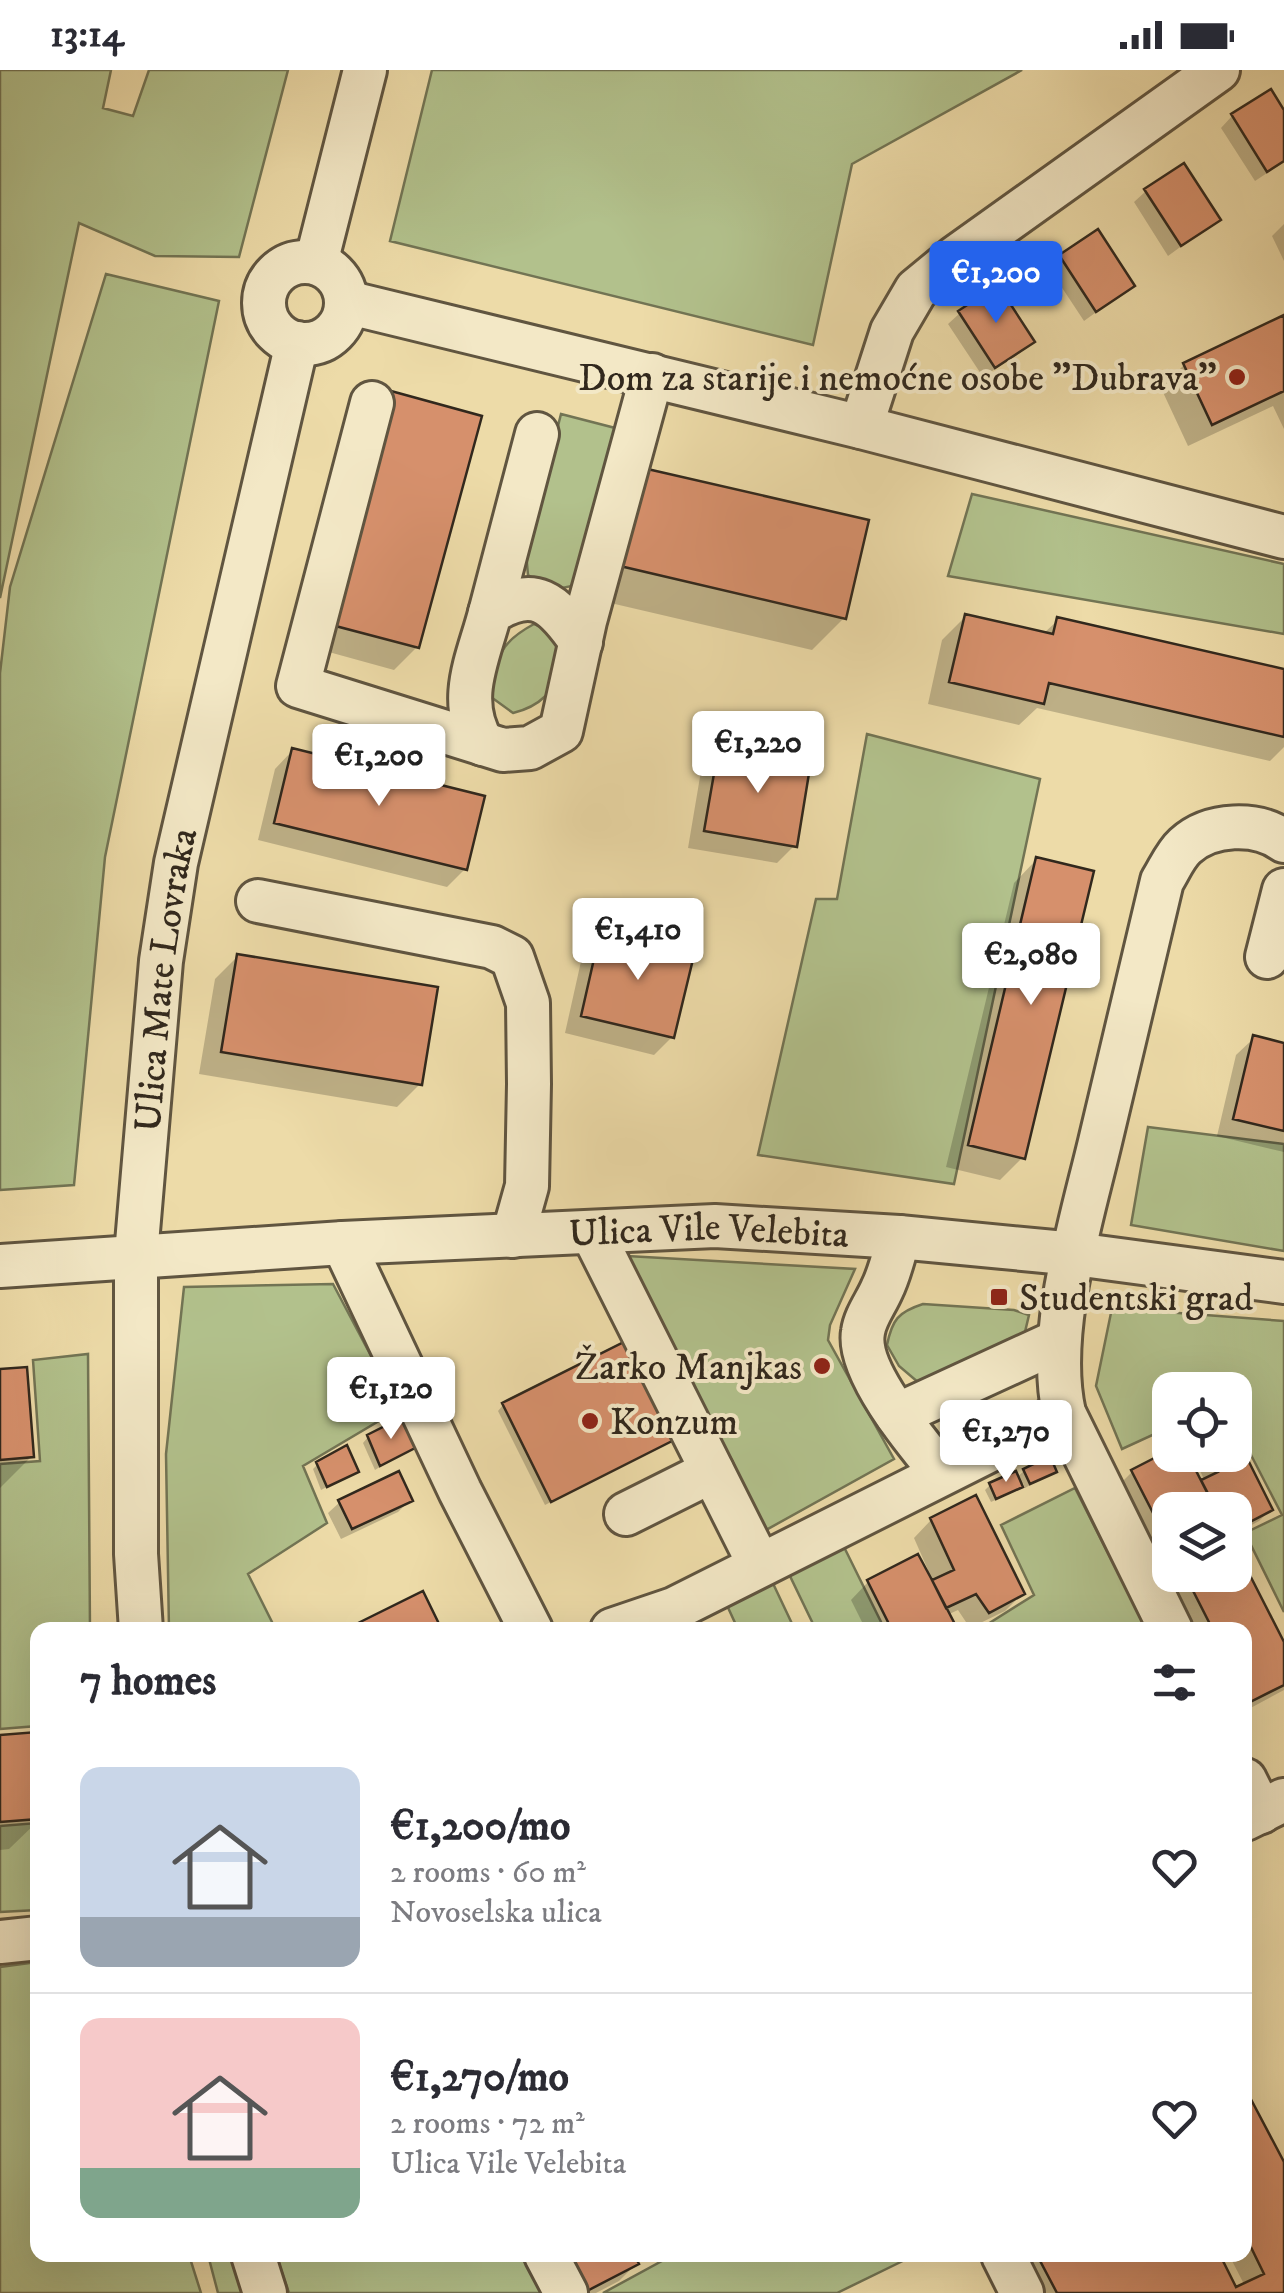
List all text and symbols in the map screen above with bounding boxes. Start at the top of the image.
text: 13:14 [50,11,124,59]
pin: €1,200 [915,241,1077,326]
text: €1,200 [951,253,1041,293]
place label: Dom za starije i nemoćne osobe "Dubrava" [578,355,1217,403]
marker: Dom za starije i nemoćne osobe "Dubrava" [1226,366,1248,388]
pin: €1,220 [677,711,839,796]
text: €1,220 [714,723,802,763]
pin: €1,200 [298,724,460,809]
text: €1,200 [334,736,424,776]
street label: Ulica Mate Lovraka [125,823,209,1134]
pin: €1,410 [557,898,719,983]
text: €1,410 [594,910,682,950]
pin: €2,080 [950,923,1112,1008]
text: €2,080 [984,935,1078,975]
street label: Ulica Vile Velebita [568,1204,850,1260]
place label: Studentski grad [1019,1275,1253,1323]
marker: Studentski grad [988,1286,1010,1308]
place label: Žarko Manjkas [575,1344,802,1392]
marker: Žarko Manjkas [811,1355,833,1377]
pin: €1,120 [310,1357,472,1442]
text: €1,120 [349,1369,433,1409]
map controls [1152,1372,1252,1592]
button: locate [1152,1372,1252,1472]
place label: Konzum [610,1399,738,1447]
pin: €1,270 [925,1400,1087,1485]
marker: Konzum [579,1410,601,1432]
text: €1,270 [962,1412,1050,1452]
button: layers [1152,1492,1252,1592]
icon: filters [1147,1655,1202,1710]
text: 7 homes [80,1656,216,1708]
text: €1,200/mo [390,1801,570,1853]
icon: home [160,1807,280,1927]
icon: heart [1147,1840,1202,1895]
text: 2 rooms · 60 m² [390,1853,586,1893]
text: Novoselska ulica [390,1893,602,1933]
text: €1,270/mo [390,2052,569,2104]
icon: home [160,2058,280,2178]
icon: heart [1147,2091,1202,2146]
text: 2 rooms · 72 m² [390,2104,585,2144]
text: Ulica Vile Velebita [390,2144,626,2184]

